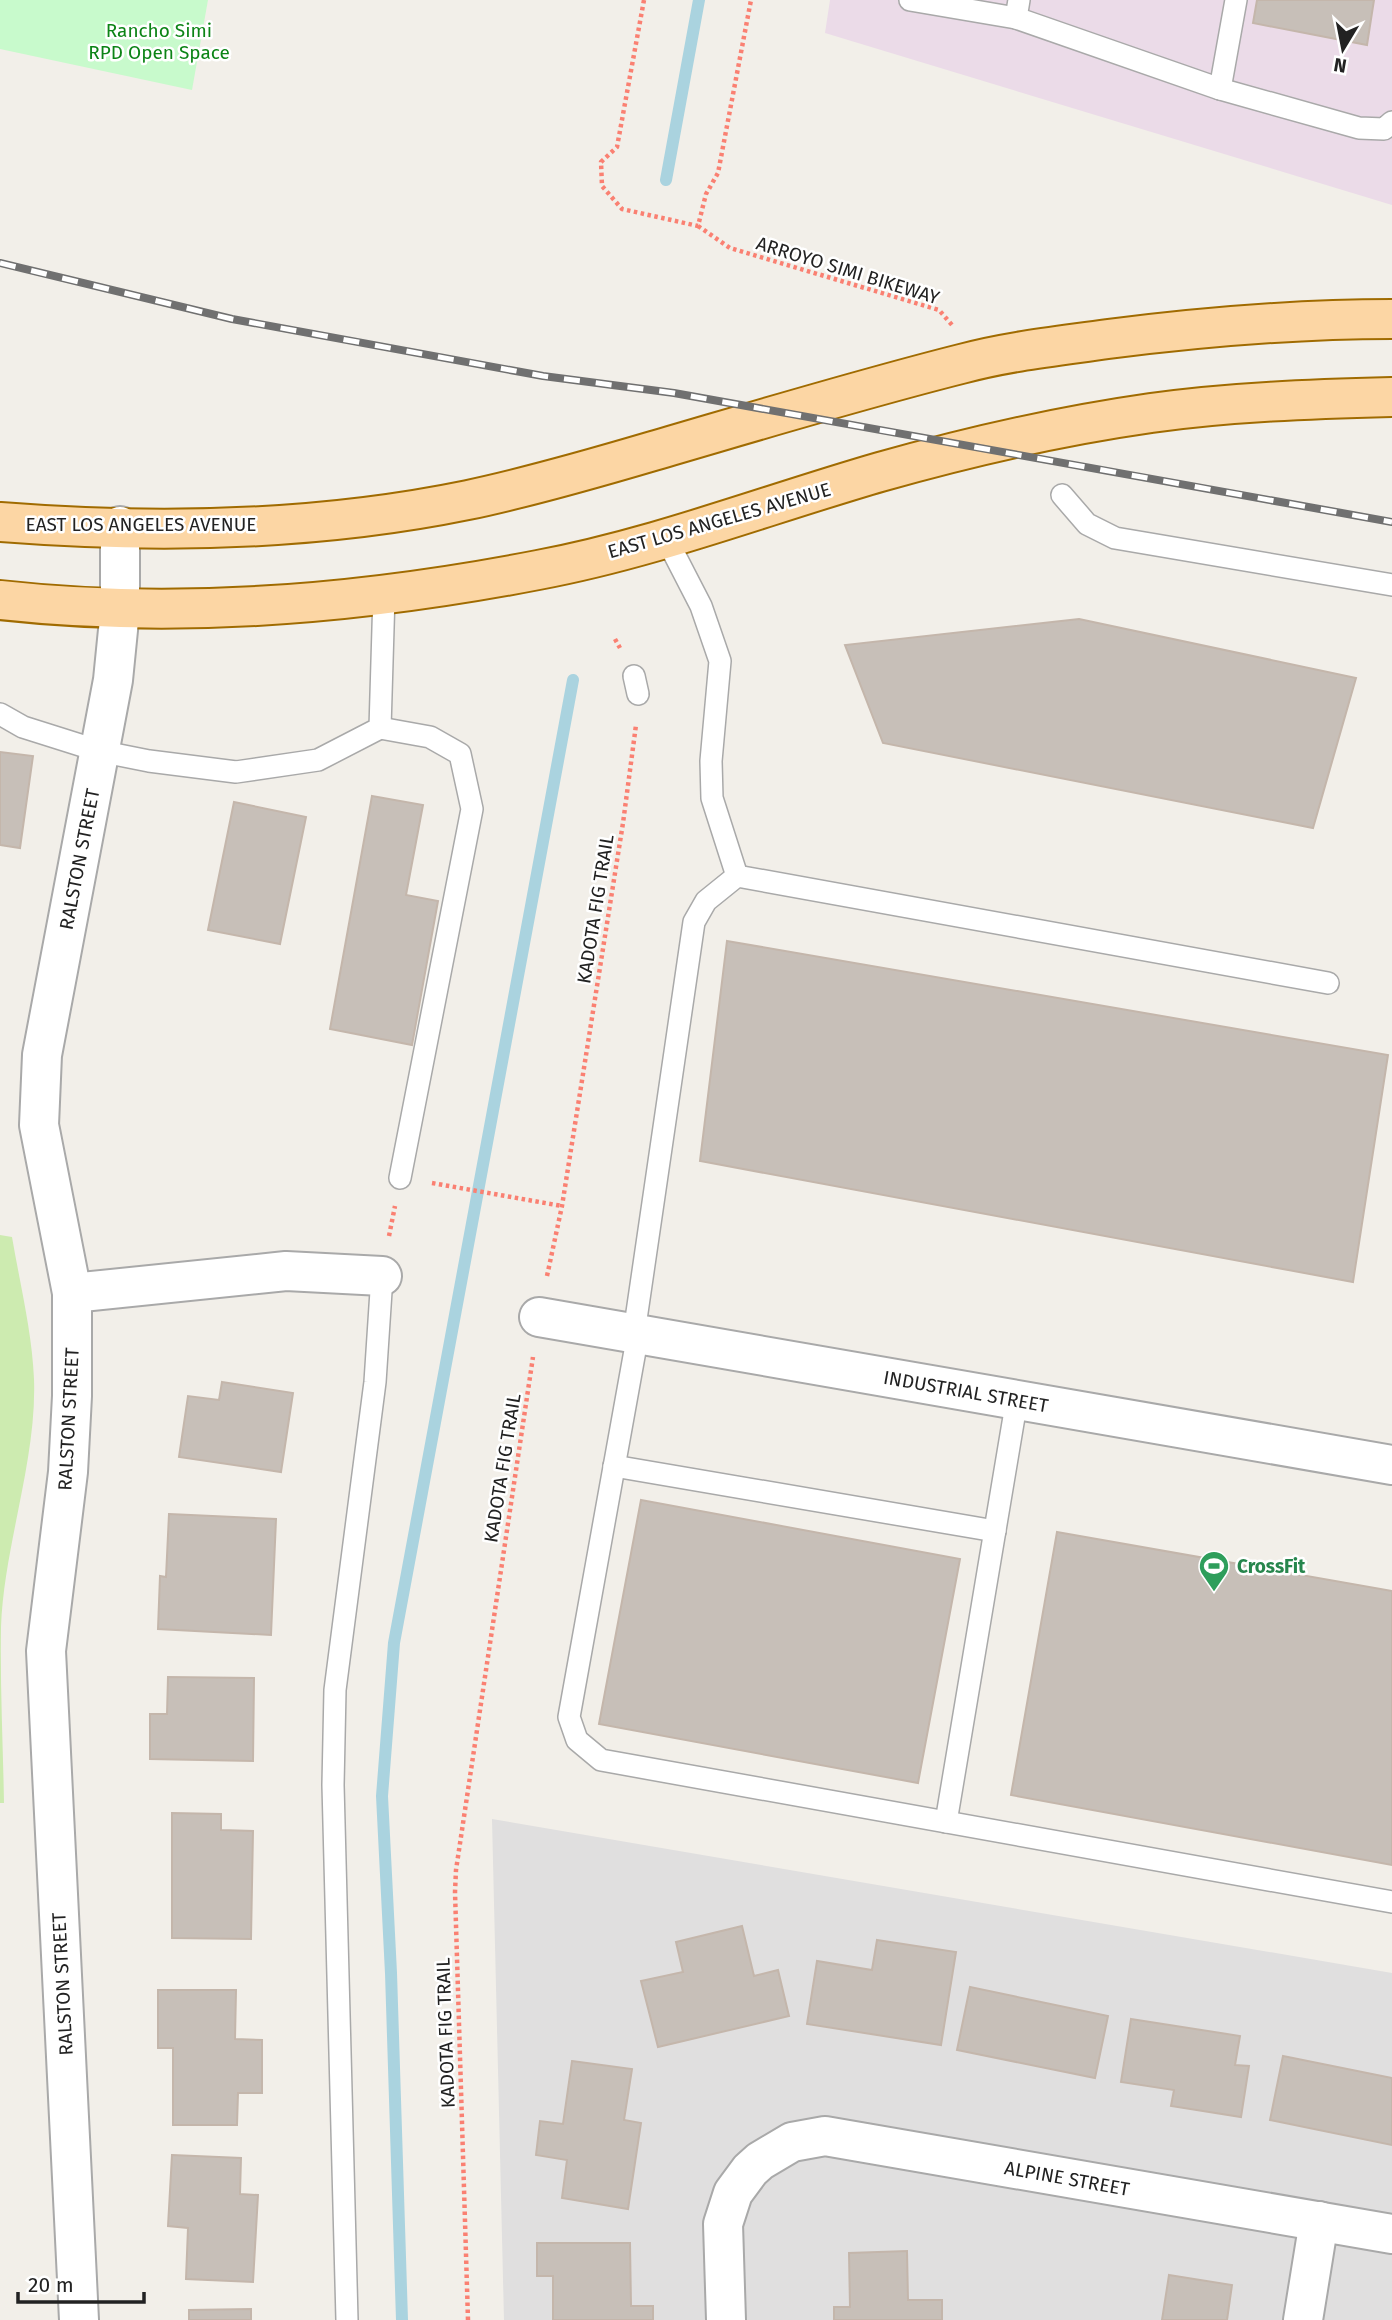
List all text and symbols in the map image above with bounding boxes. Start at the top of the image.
north arrow [1308,14,1378,84]
park label: Rancho Simi RPD Open Space [88,19,230,64]
text: N [1332,53,1348,78]
street label: ARROYO SIMI BIKEWAY [753,232,943,309]
street label: EAST LOS ANGELES AVENUE [605,478,833,563]
street label: EAST LOS ANGELES AVENUE [26,513,256,536]
street label: RALSTON STREET [55,786,104,932]
street label: KADOTA FIG TRAIL [572,832,619,985]
street label: RALSTON STREET [53,1347,84,1491]
street label: INDUSTRIAL STREET [882,1366,1050,1417]
street label: KADOTA FIG TRAIL [479,1391,526,1544]
sports icon: CrossFit [1197,1549,1231,1593]
place label: CrossFit [1237,1555,1306,1578]
street label: RALSTON STREET [47,1912,78,2056]
street label: KADOTA FIG TRAIL [431,1957,460,2109]
street label: ALPINE STREET [1003,2156,1131,2201]
scale bar [18,2260,144,2304]
text: 20 m [28,2272,74,2298]

